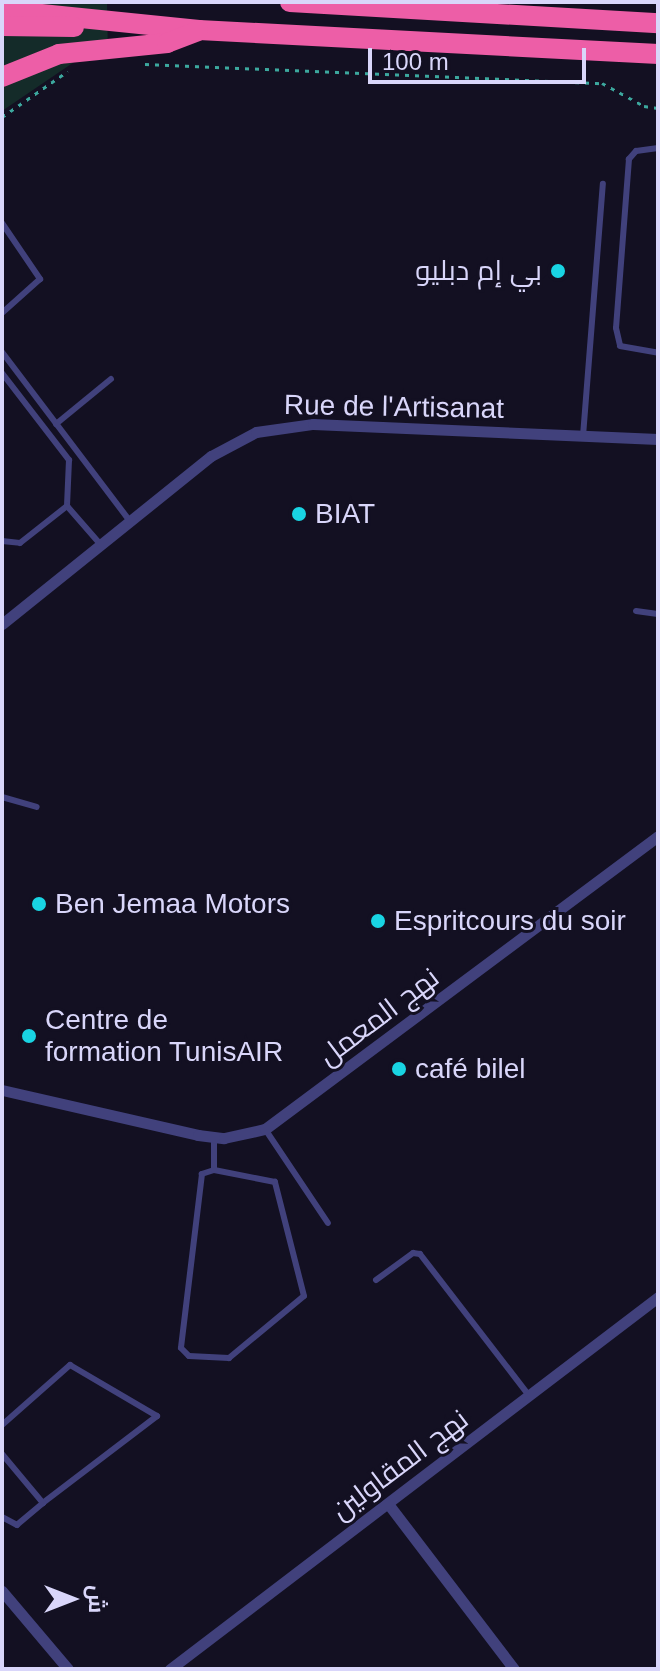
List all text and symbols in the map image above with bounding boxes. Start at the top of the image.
scale bar [372,32,590,82]
text: 100 m [382,48,449,75]
place label: بي إم دبليو [415,254,542,288]
marker: بي إم دبليو [549,262,567,280]
street label: Rue de l'Artisanat [284,388,504,426]
place label: BIAT [315,497,375,531]
marker: BIAT [290,505,308,523]
place label: Ben Jemaa Motors [55,887,290,921]
marker: Ben Jemaa Motors [30,895,48,913]
place label: Espritcours du soir [394,904,626,938]
marker: Espritcours du soir [369,912,387,930]
street label: نهج المعمل [312,961,446,1073]
place label: Centre de formation TunisAIR [45,1003,284,1069]
marker: Centre de formation TunisAIR [20,1027,38,1045]
place label: café bilel [415,1052,526,1086]
marker: café bilel [390,1060,408,1078]
street label: نهج المقاولين [325,1403,475,1527]
north arrow [32,1559,112,1639]
text: ش [84,1585,109,1613]

